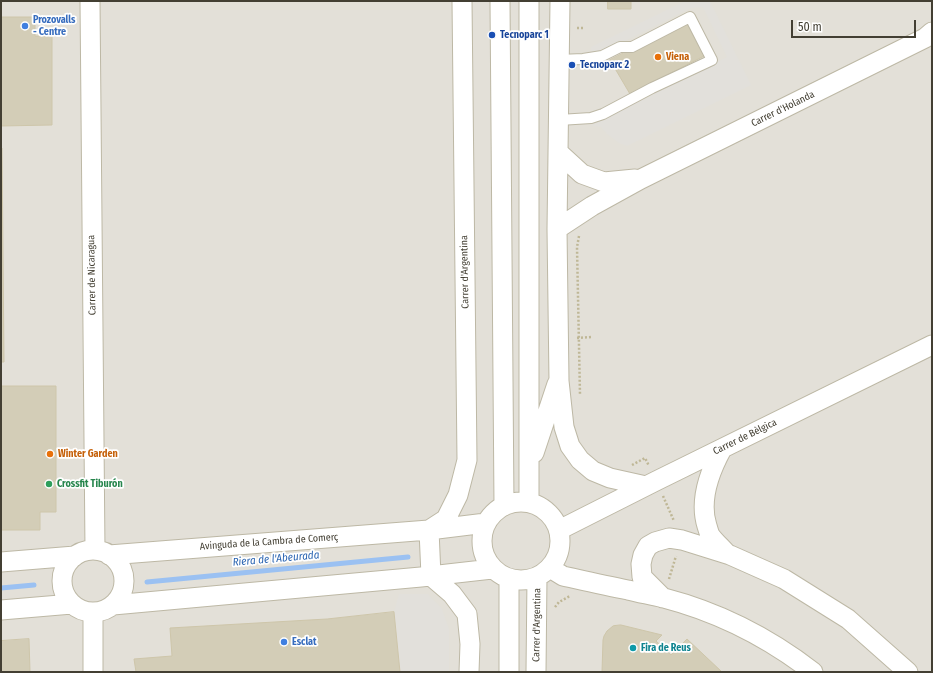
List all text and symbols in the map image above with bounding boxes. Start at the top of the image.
scale bar [793,12,918,38]
place label: Prozovalls - Centre [33,14,75,38]
text: 50 m [798,20,822,34]
marker: Prozovalls - Centre [20,21,30,31]
place label: Tecnoparc 1 [500,29,549,41]
marker: Tecnoparc 1 [487,30,497,40]
place label: Viena [666,51,689,63]
marker: Viena [653,52,663,62]
place label: Tecnoparc 2 [580,59,629,71]
marker: Tecnoparc 2 [567,60,577,70]
street label: Carrer d'Holanda [749,88,817,130]
street label: Carrer de Nicaragua [85,235,99,315]
street label: Carrer d'Argentina [458,235,472,309]
street label: Carrer de Bèlgica [711,416,779,458]
place label: Winter Garden [58,448,118,460]
marker: Winter Garden [45,449,55,459]
place label: Crossfit Tiburón [57,478,123,490]
marker: Crossfit Tiburón [44,479,54,489]
street label: Avinguda de la Cambra de Comerç [199,531,339,553]
water label: Riera de l'Abeurada [232,549,320,569]
street label: Carrer d'Argentina [530,588,544,662]
place label: Esclat [292,636,317,648]
marker: Esclat [279,637,289,647]
place label: Fira de Reus [641,642,691,654]
marker: Fira de Reus [628,643,638,653]

